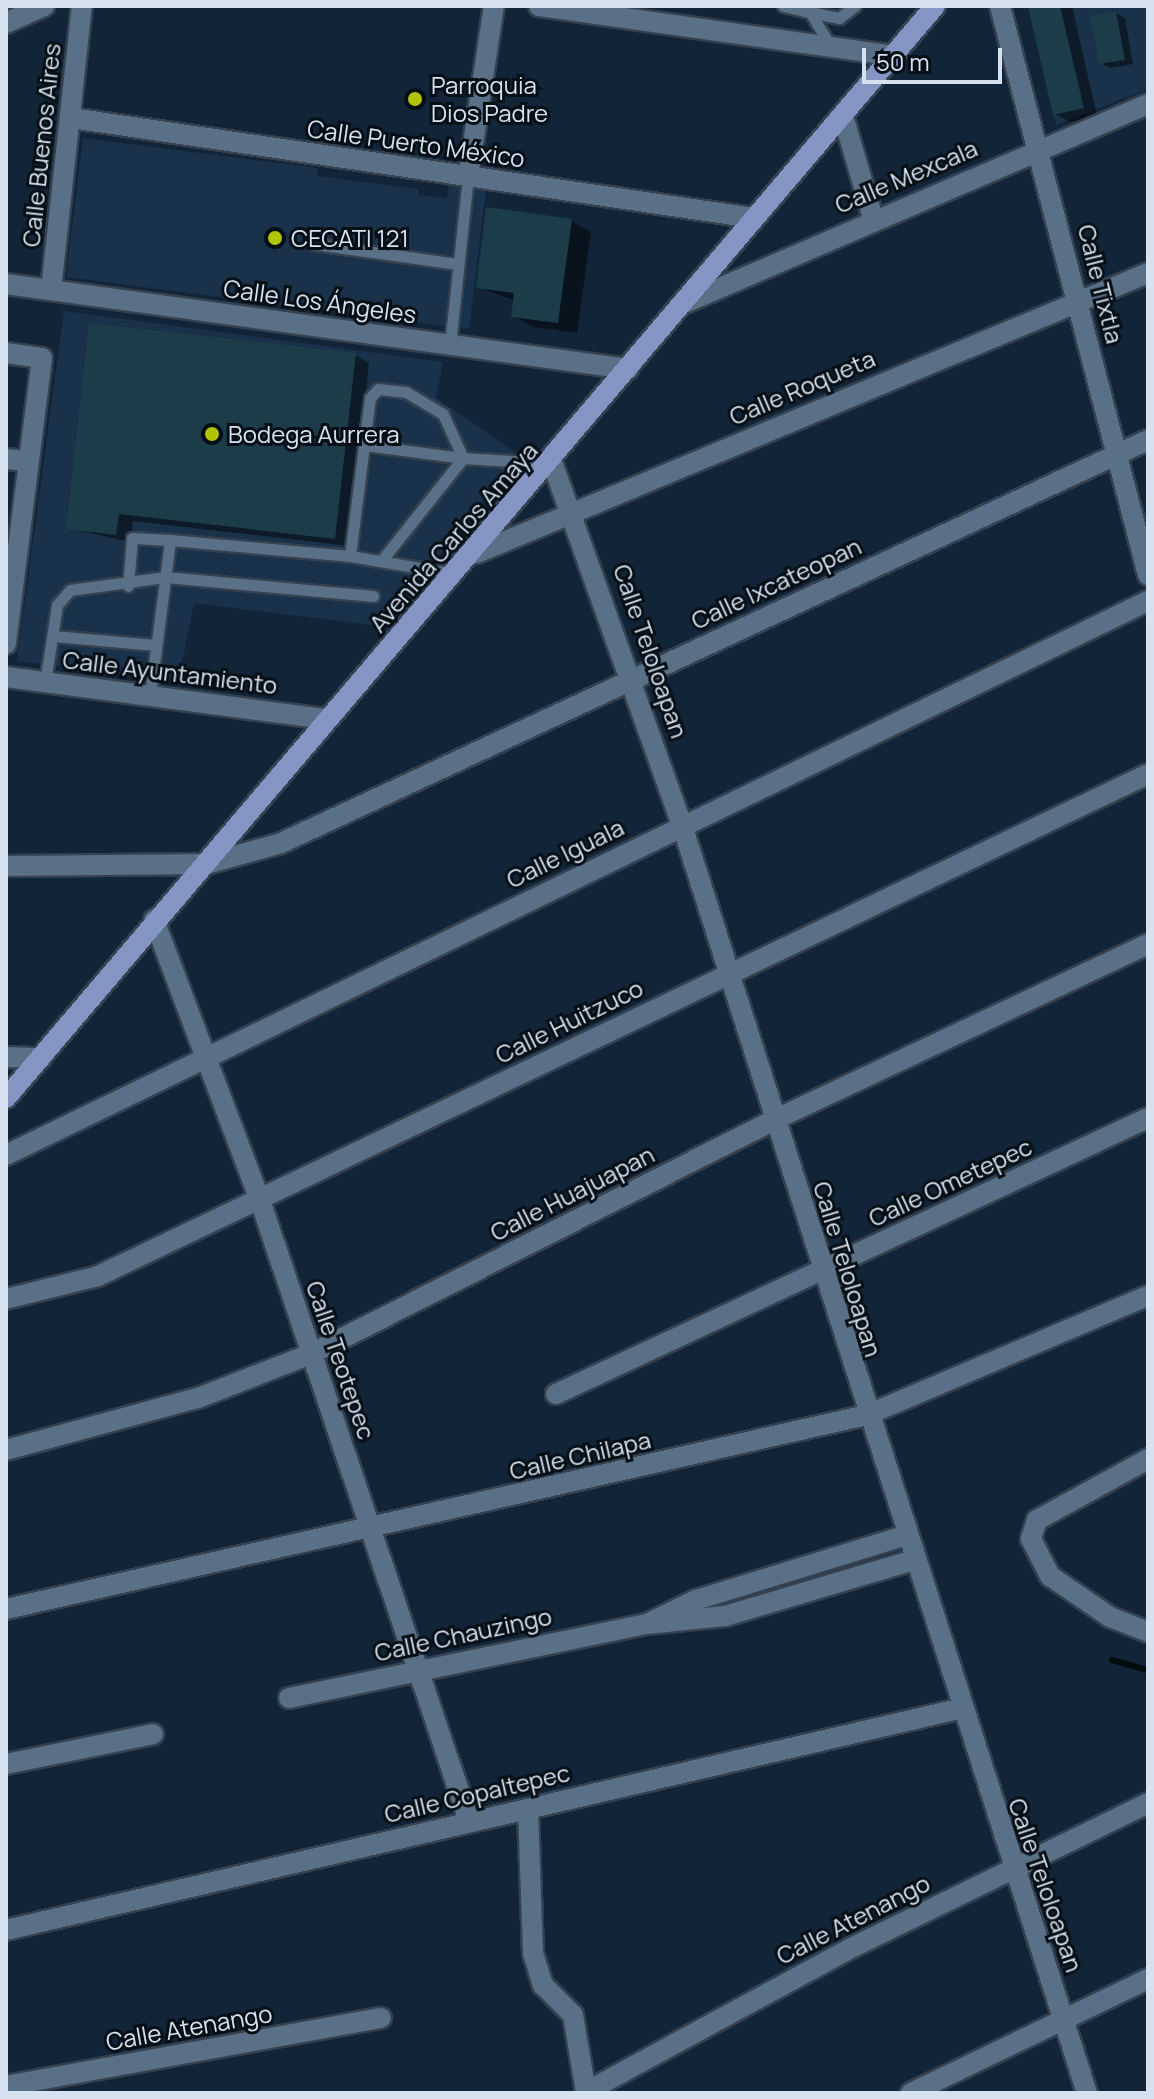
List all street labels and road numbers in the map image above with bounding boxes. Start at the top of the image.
street label: Calle Buenos Aires [16,42,66,248]
street label: Calle Puerto México [305,113,527,173]
street label: Calle Mexcala [830,133,982,219]
street label: Calle Tixtla [1072,221,1130,347]
street label: Calle Los Ángeles [222,273,418,329]
street label: Calle Roqueta [725,343,879,431]
street label: Avenida Carlos Amaya [363,436,543,638]
street label: Calle Ixcateopan [687,531,865,635]
street label: Calle Teloloapan [608,560,694,742]
street label: Calle Ayuntamiento [61,645,279,699]
street label: Calle Iguala [502,812,628,894]
street label: Calle Huitzuco [491,973,647,1069]
street label: Calle Ometepec [864,1132,1036,1232]
street label: Calle Huajuapan [485,1139,659,1247]
street label: Calle Teloloapan [808,1178,888,1360]
street label: Calle Teotepec [300,1277,382,1443]
street label: Calle Chilapa [507,1425,653,1485]
street label: Calle Chauzingo [372,1601,554,1667]
street label: Calle Copaltepec [382,1758,572,1828]
street label: Calle Teloloapan [1003,1794,1089,1976]
street label: Calle Atenango [771,1868,935,1970]
street label: Calle Atenango [104,1998,274,2056]

